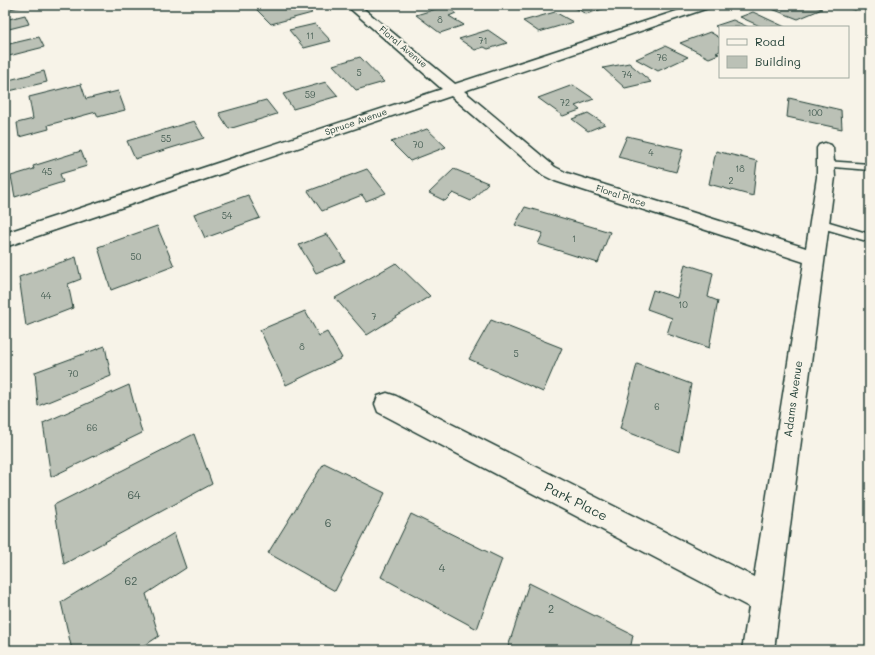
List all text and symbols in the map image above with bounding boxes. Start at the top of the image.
house number: 8 [437,14,443,25]
street label: Floral Avenue [377,23,429,70]
legend [719,26,849,78]
house number: 11 [306,30,314,41]
text: Road [755,33,785,49]
house number: 71 [478,35,488,46]
house number: 76 [657,52,667,63]
text: Building [755,53,801,69]
house number: 5 [356,67,362,78]
house number: 74 [622,69,633,80]
house number: 59 [305,89,316,100]
house number: 72 [560,97,570,108]
street label: Spruce Avenue [323,106,388,137]
house number: 100 [807,107,823,118]
house number: 55 [161,133,171,144]
house number: 70 [413,139,424,150]
house number: 4 [648,147,654,158]
house number: 18 [735,163,745,174]
house number: 45 [42,166,52,177]
house number: 2 [728,175,734,186]
street label: Floral Place [595,182,648,209]
house number: 54 [222,210,233,221]
house number: 1 [572,233,576,244]
house number: 50 [131,251,142,262]
house number: 44 [41,290,52,301]
house number: 10 [678,299,688,310]
house number: 7 [371,311,377,322]
house number: 8 [299,341,305,352]
house number: 5 [513,348,519,359]
street label: Adams Avenue [780,360,805,438]
house number: 70 [68,368,79,379]
house number: 6 [654,401,660,412]
house number: 66 [87,422,97,433]
street label: Park Place [542,477,611,524]
house number: 64 [127,487,141,502]
house number: 6 [325,515,331,530]
house number: 4 [439,560,446,575]
house number: 62 [125,573,137,588]
house number: 2 [548,601,554,616]

